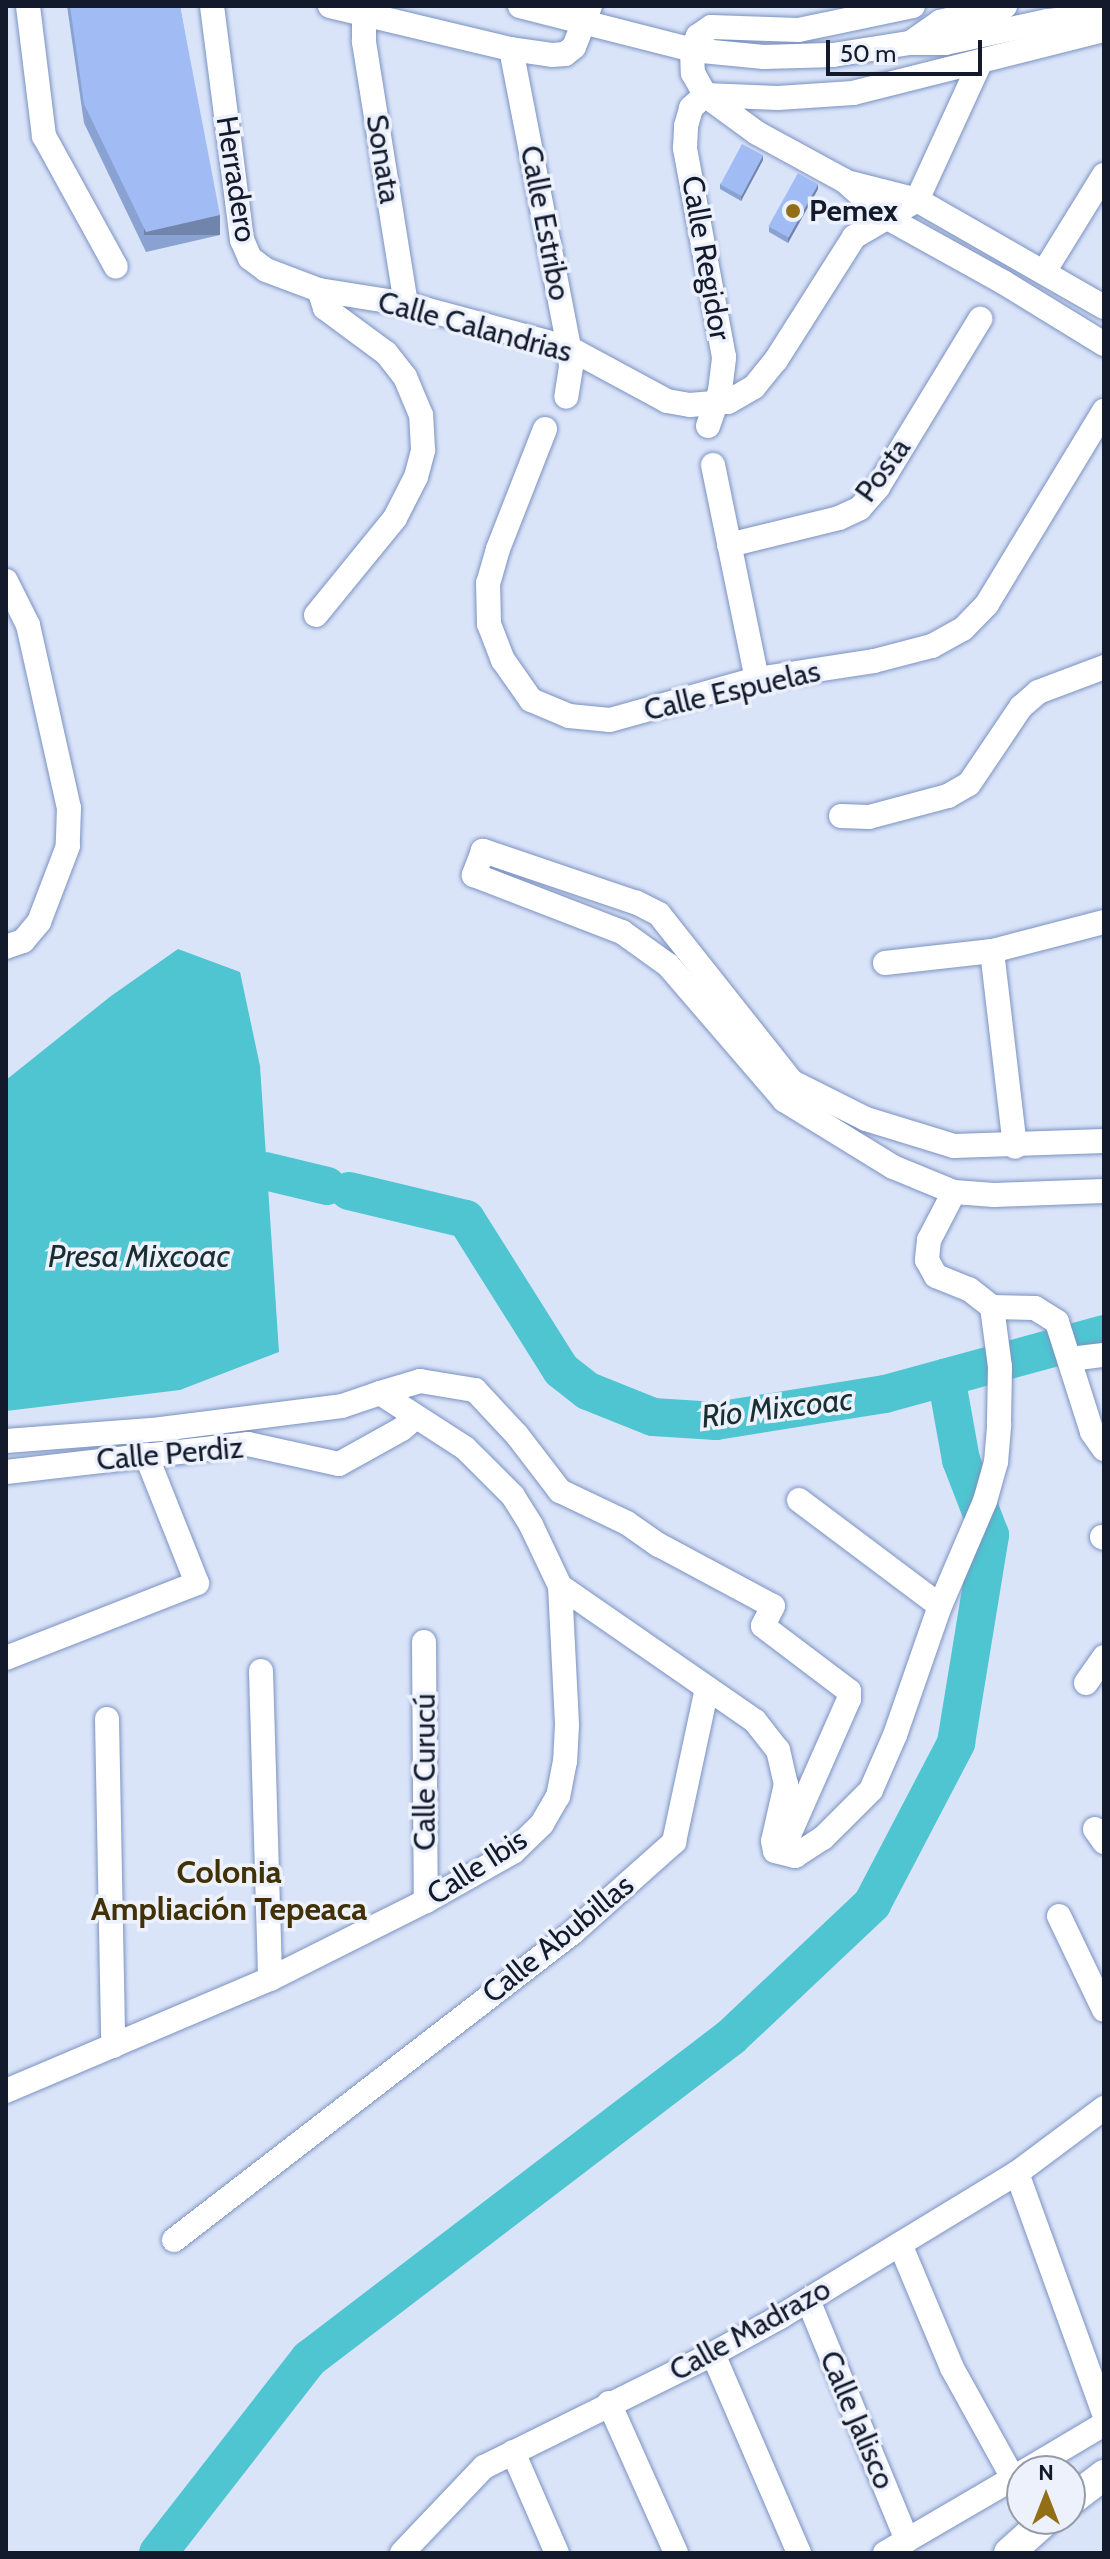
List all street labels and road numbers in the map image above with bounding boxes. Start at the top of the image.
street label: Sonata [358,112,408,206]
street label: Herradero [208,114,264,244]
street label: Calle Estribo [512,143,578,303]
street label: Calle Regidor [674,173,738,343]
street label: Calle Calandrias [374,284,576,370]
street label: Posta [848,431,918,509]
street label: Calle Espuelas [640,653,824,729]
street label: Calle Perdiz [95,1430,245,1478]
street label: Calle Curucú [407,1693,443,1851]
street label: Calle Ibis [420,1821,534,1913]
street label: Calle Abubillas [475,1867,641,2011]
street label: Calle Madrazo [663,2271,837,2389]
street label: Calle Jalisco [812,2346,902,2494]

